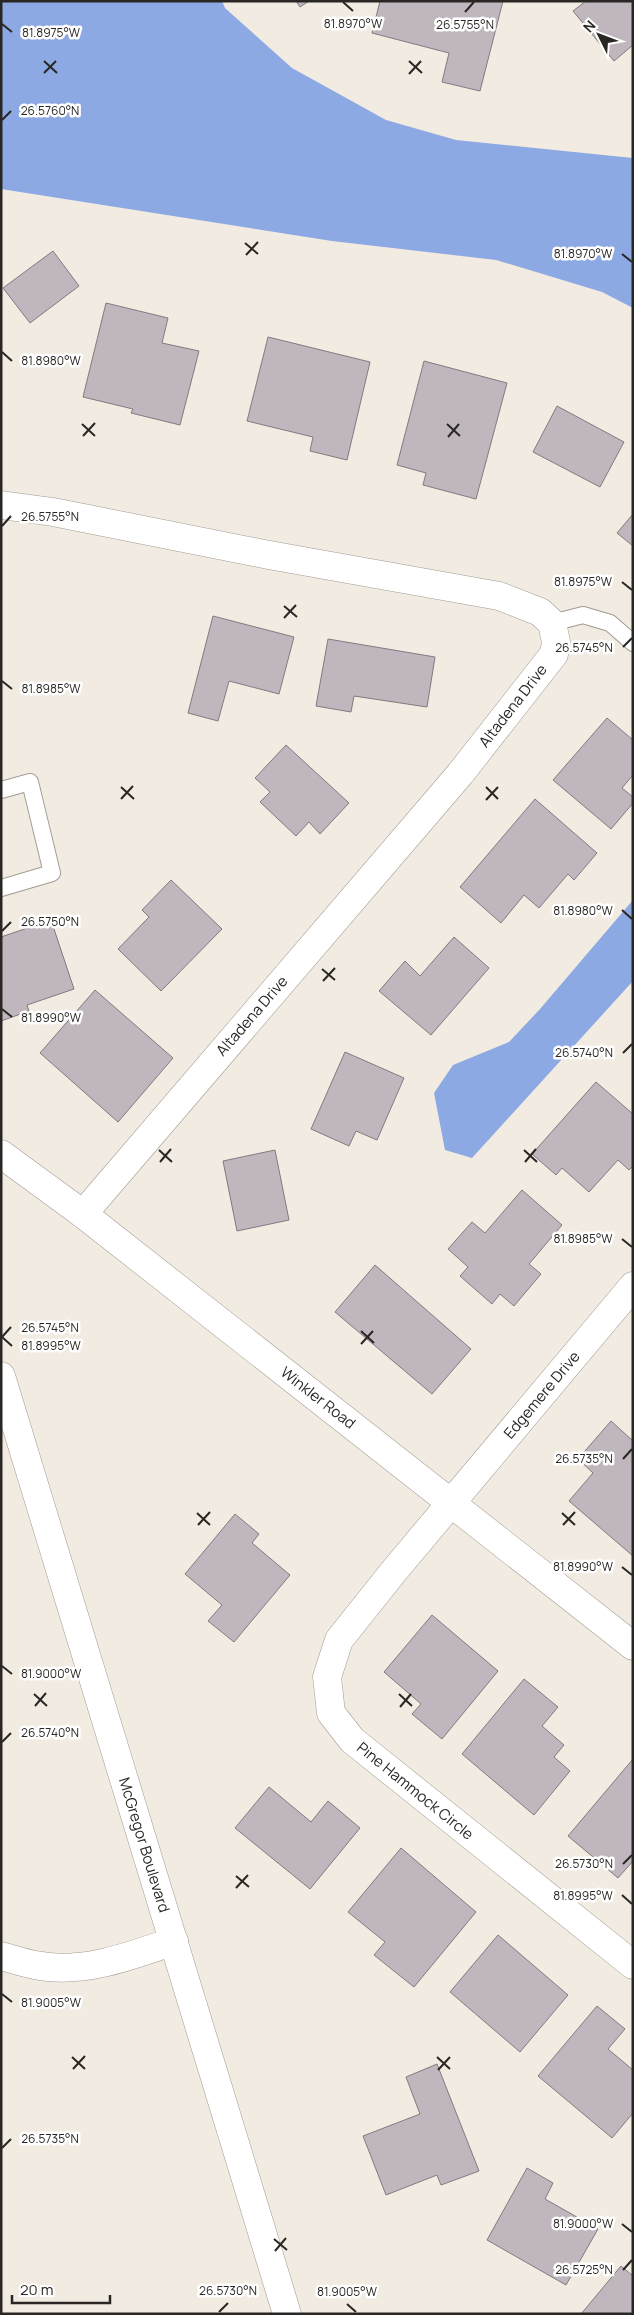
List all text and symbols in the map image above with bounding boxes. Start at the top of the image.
north arrow [574,10,624,60]
text: 81.8970°W [324,15,383,32]
text: 26.5755°N [436,16,494,33]
text: N [579,16,599,36]
text: 81.8975°W [22,24,81,41]
text: 26.5760°N [21,102,79,119]
text: 81.8970°W [554,245,613,262]
text: 81.8980°W [21,352,82,369]
text: 26.5755°N [21,508,79,525]
text: 81.8975°W [554,573,613,590]
text: 26.5745°N [555,639,613,656]
street label: Altadena Drive [474,660,552,752]
text: 81.8985°W [21,680,81,697]
text: 81.8980°W [553,902,614,919]
text: 26.5750°N [21,913,79,930]
street label: Altadena Drive [211,971,293,1060]
text: 81.8990°W [21,1009,82,1026]
text: 26.5740°N [555,1044,613,1061]
text: 81.8985°W [553,1230,613,1247]
text: 26.5745°N [21,1319,79,1336]
text: 81.8995°W [21,1337,82,1354]
street label: Edgemere Drive [499,1346,585,1443]
street label: Winkler Road [276,1362,360,1434]
text: 26.5735°N [555,1450,613,1467]
text: 81.8990°W [553,1558,614,1575]
text: 81.9000°W [21,1665,82,1682]
text: 26.5740°N [21,1724,79,1741]
street label: Pine Hammock Circle [353,1737,478,1844]
street label: McGregor Boulevard [114,1775,175,1915]
text: 26.5730°N [555,1855,613,1872]
text: 81.8995°W [553,1887,614,1904]
text: 81.9005°W [21,1994,82,2011]
text: 26.5735°N [21,2130,79,2147]
text: 81.9000°W [553,2215,614,2232]
text: 26.5725°N [555,2261,613,2278]
scale bar [12,2272,110,2304]
text: 20 m [20,2279,53,2300]
text: 26.5730°N [199,2282,257,2299]
text: 81.9005°W [317,2283,378,2300]

